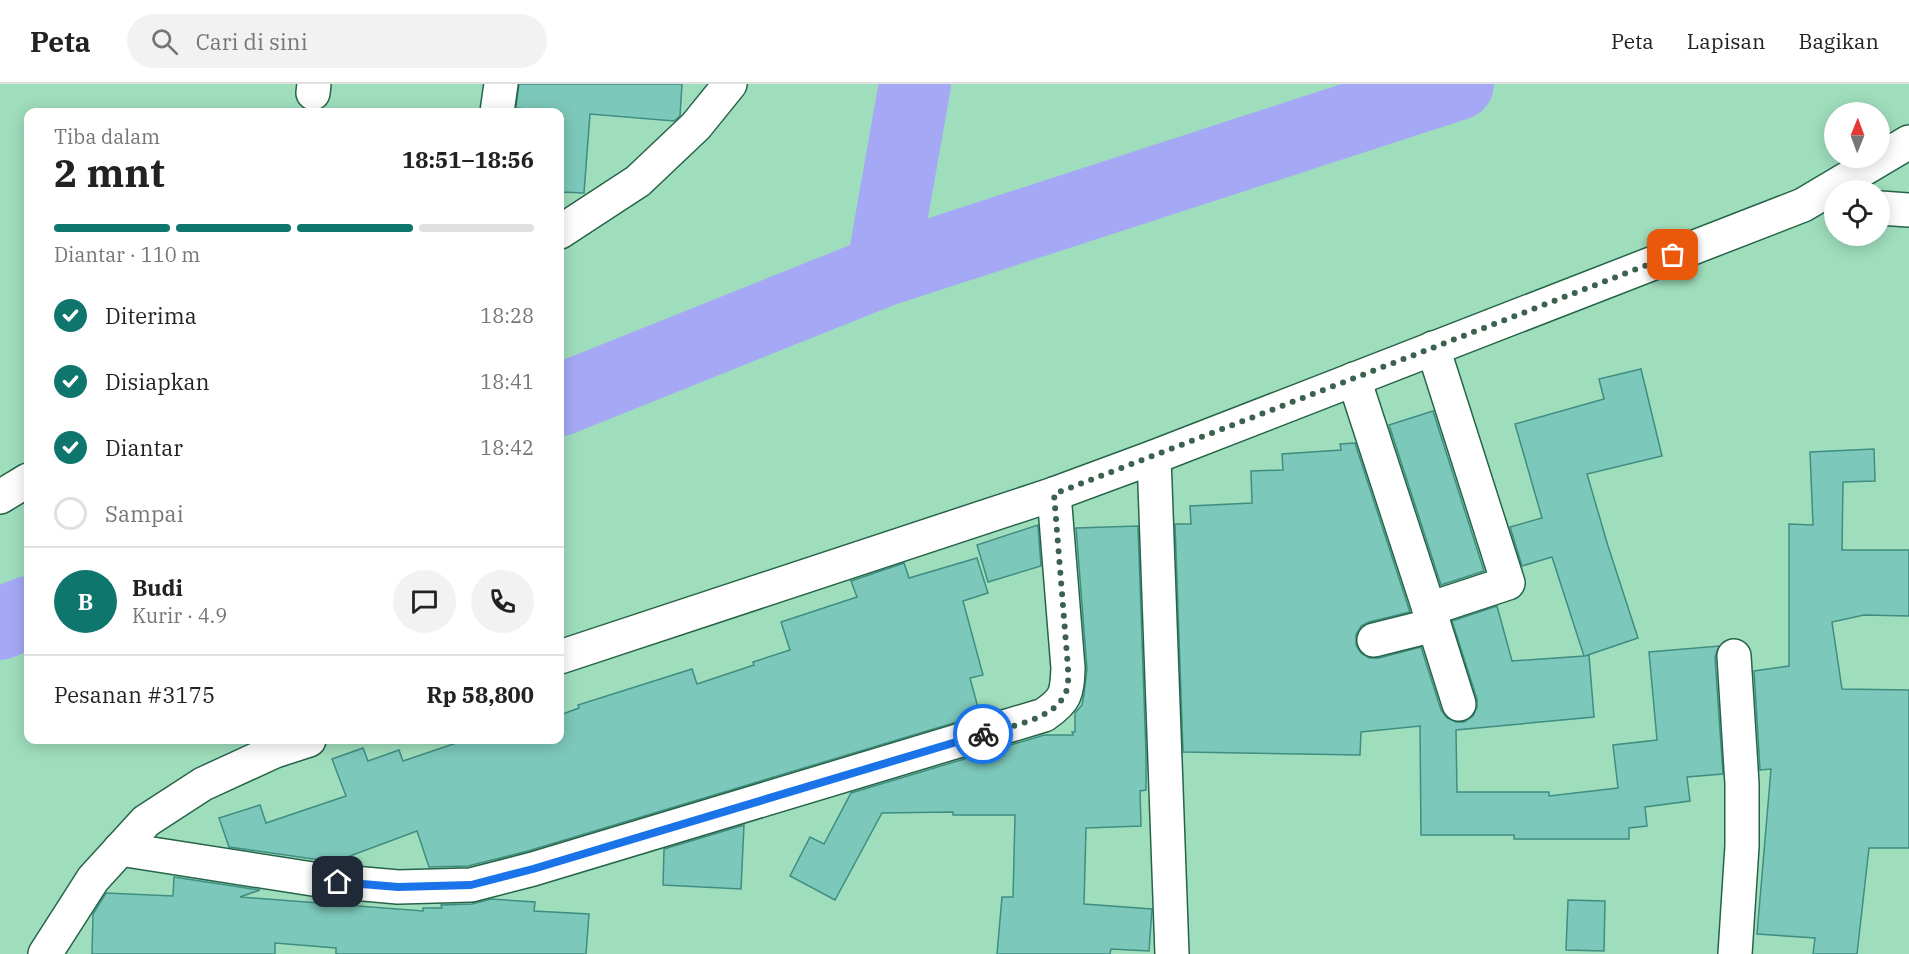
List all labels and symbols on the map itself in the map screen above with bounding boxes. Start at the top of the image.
north arrow [1824,102,1890,168]
pin [1647,229,1698,280]
courier [953,704,1013,764]
pin [312,856,363,907]

